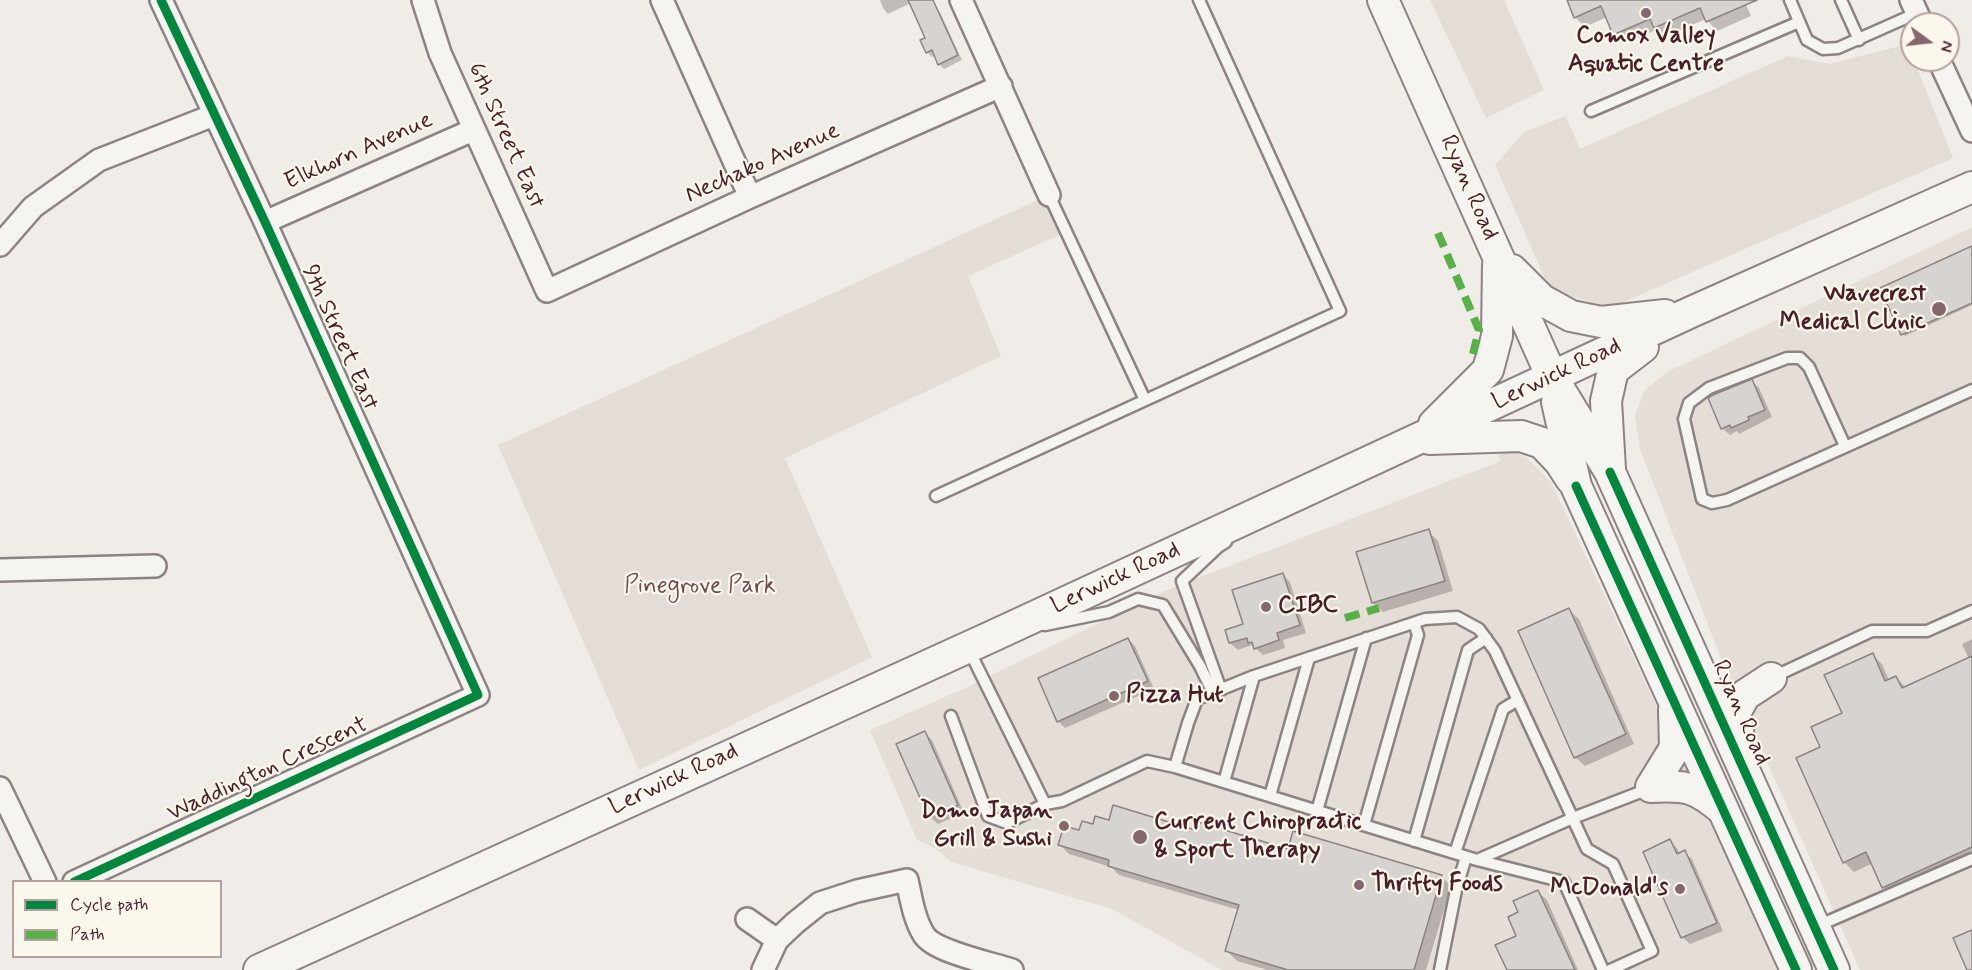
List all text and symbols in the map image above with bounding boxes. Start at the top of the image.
marker: Comox Valley Aquatic Centre [1639,6,1653,20]
north arrow [1900,12,1960,72]
place label: Comox Valley Aquatic Centre [1568,23,1724,79]
text: N [1934,38,1957,54]
street label: 6th Street East [460,59,550,213]
street label: Elkhorn Avenue [280,106,438,198]
street label: Nechako Avenue [681,117,845,211]
street label: Ryan Road [1432,131,1504,245]
street label: 9th Street East [294,261,384,415]
place label: Wavecrest Medical Clinic [1780,281,1926,337]
marker: Wavecrest Medical Clinic [1930,300,1948,318]
street label: Lerwick Road [1488,333,1626,417]
street label: Lerwick Road [1047,537,1185,621]
park label: Pinegrove Park [624,573,776,601]
place label: CIBC [1278,593,1338,621]
marker: CIBC [1259,600,1273,614]
street label: Ryan Road [1704,656,1776,770]
place label: Pizza Hut [1126,682,1223,710]
marker: Pizza Hut [1107,689,1121,703]
street label: Waddington Crescent [163,711,373,829]
street label: Lerwick Road [605,738,743,822]
place label: Domo Japan Grill & Sushi [920,798,1052,854]
place label: Current Chiropractic & Sport Therapy [1154,809,1361,865]
marker: Domo Japan Grill & Sushi [1057,819,1071,833]
marker: Current Chiropractic & Sport Therapy [1131,828,1149,846]
place label: Thrifty Foods [1371,871,1503,899]
place label: McDonald's [1550,875,1668,903]
marker: Thrifty Foods [1352,878,1366,892]
legend [12,880,222,958]
marker: McDonald's [1673,882,1687,896]
text: Cycle path [70,893,148,917]
text: Path [70,923,105,947]

